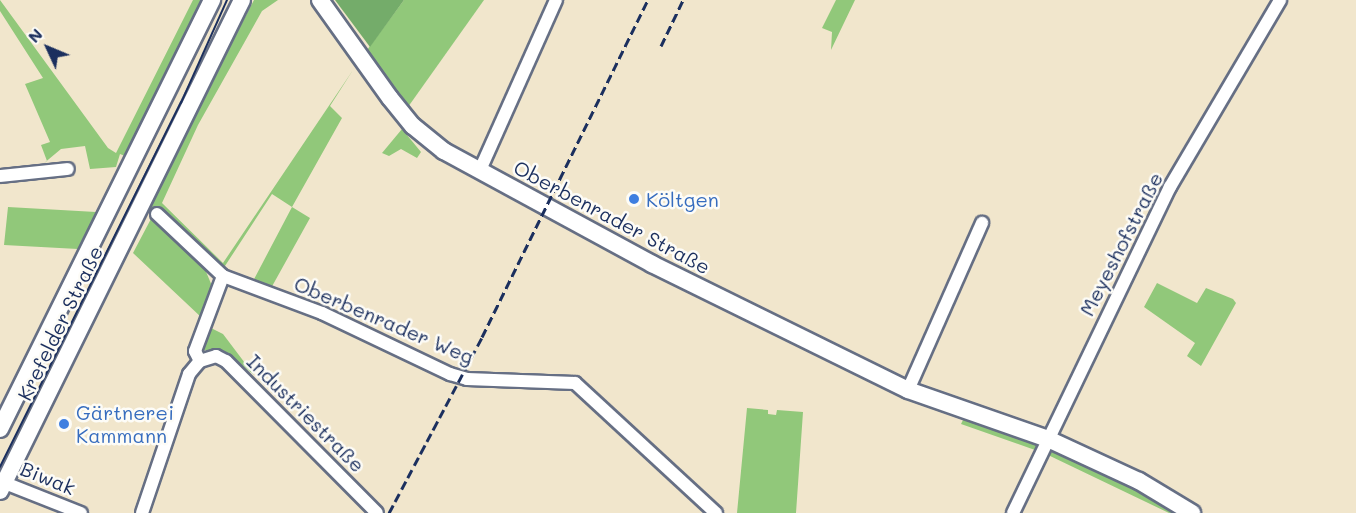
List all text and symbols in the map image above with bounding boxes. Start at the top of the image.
north arrow [18,18,78,78]
text: N [23,23,46,47]
street label: Oberbenrader Straße [510,155,714,279]
street label: Meyeshofstraße [1074,168,1168,320]
place label: Költgen [646,187,719,211]
marker: Költgen [627,192,641,206]
street label: Krefelder Straße [12,242,108,404]
street label: Oberbenrader Weg [291,271,477,369]
street label: Industriestraße [242,349,370,477]
place label: Gärtnerei Kammann [76,400,174,447]
marker: Gärtnerei Kammann [57,417,71,431]
street label: Biwak [17,456,79,500]

